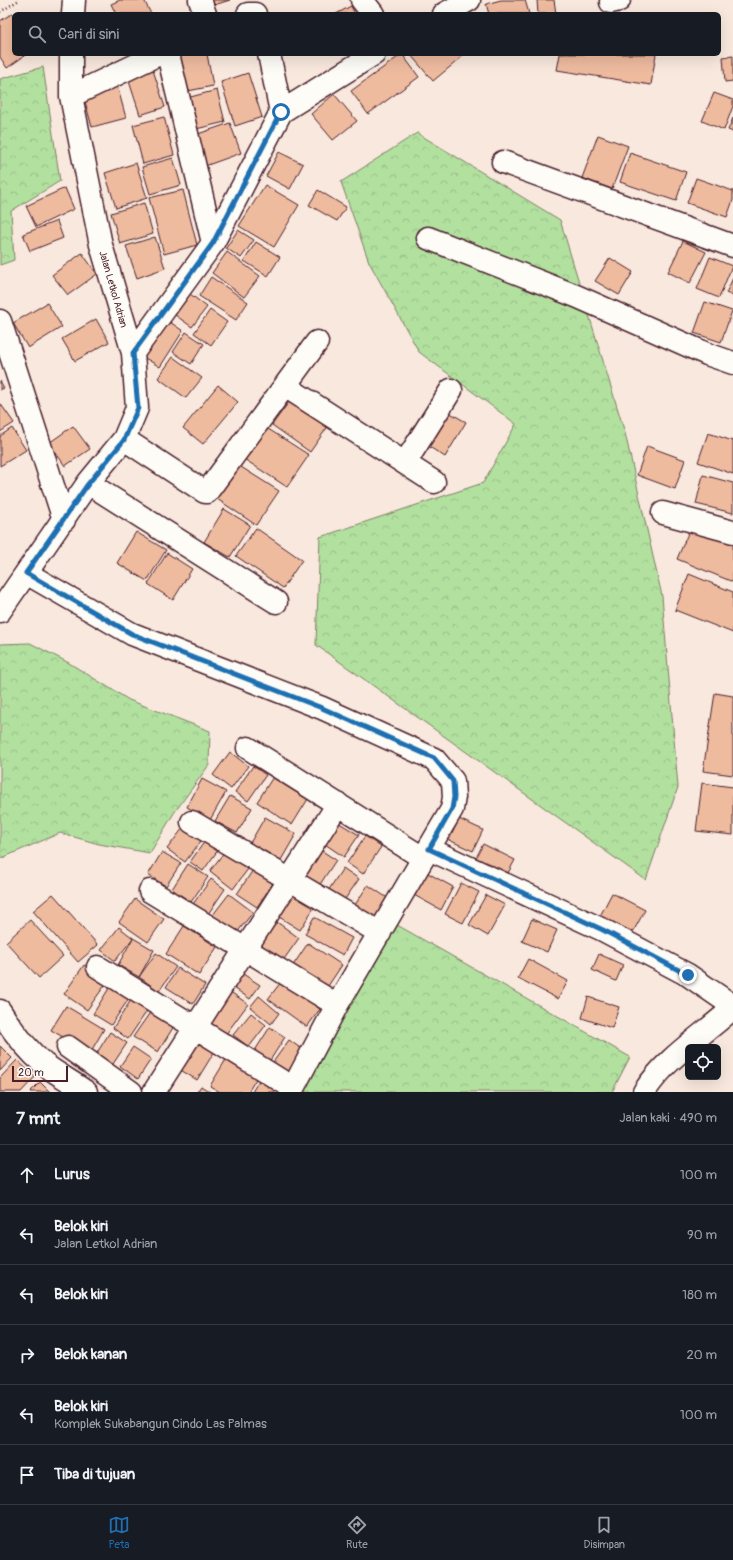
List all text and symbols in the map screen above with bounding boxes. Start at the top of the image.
search box [12,12,721,56]
icon: search [26,23,48,45]
text: Cari di sini [58,25,119,44]
route start [272,103,290,121]
street label: Jalan Letkol Adrian [96,249,130,329]
route end [679,966,697,984]
map controls [685,1044,721,1080]
button: locate [685,1044,721,1080]
scale bar [12,1064,68,1083]
text: 20 m [18,1066,44,1079]
text: 7 mnt [16,1108,60,1129]
text: Jalan kaki · 490 m [619,1110,717,1126]
icon: ahead [16,1164,38,1186]
text: Lurus [54,1165,90,1184]
text: 100 m [680,1167,717,1183]
text: Belok kiri [54,1217,108,1236]
icon: left [16,1224,38,1246]
text: 90 m [687,1227,717,1243]
text: Jalan Letkol Adrian [54,1236,157,1252]
icon: left [16,1284,38,1306]
text: Belok kiri [54,1285,108,1304]
text: 180 m [682,1287,717,1303]
icon: right [16,1344,38,1366]
text: Belok kanan [54,1345,127,1364]
text: 20 m [686,1347,717,1363]
text: Belok kiri [54,1397,108,1416]
icon: left [16,1404,38,1426]
text: 100 m [680,1407,717,1423]
text: Komplek Sukabangun Cindo Las Palmas [54,1416,267,1432]
icon: arrive [16,1464,38,1486]
text: Tiba di tujuan [54,1465,135,1484]
tab: Peta [108,1514,130,1551]
tab: Rute [346,1514,368,1551]
tab: Disimpan [584,1514,625,1551]

